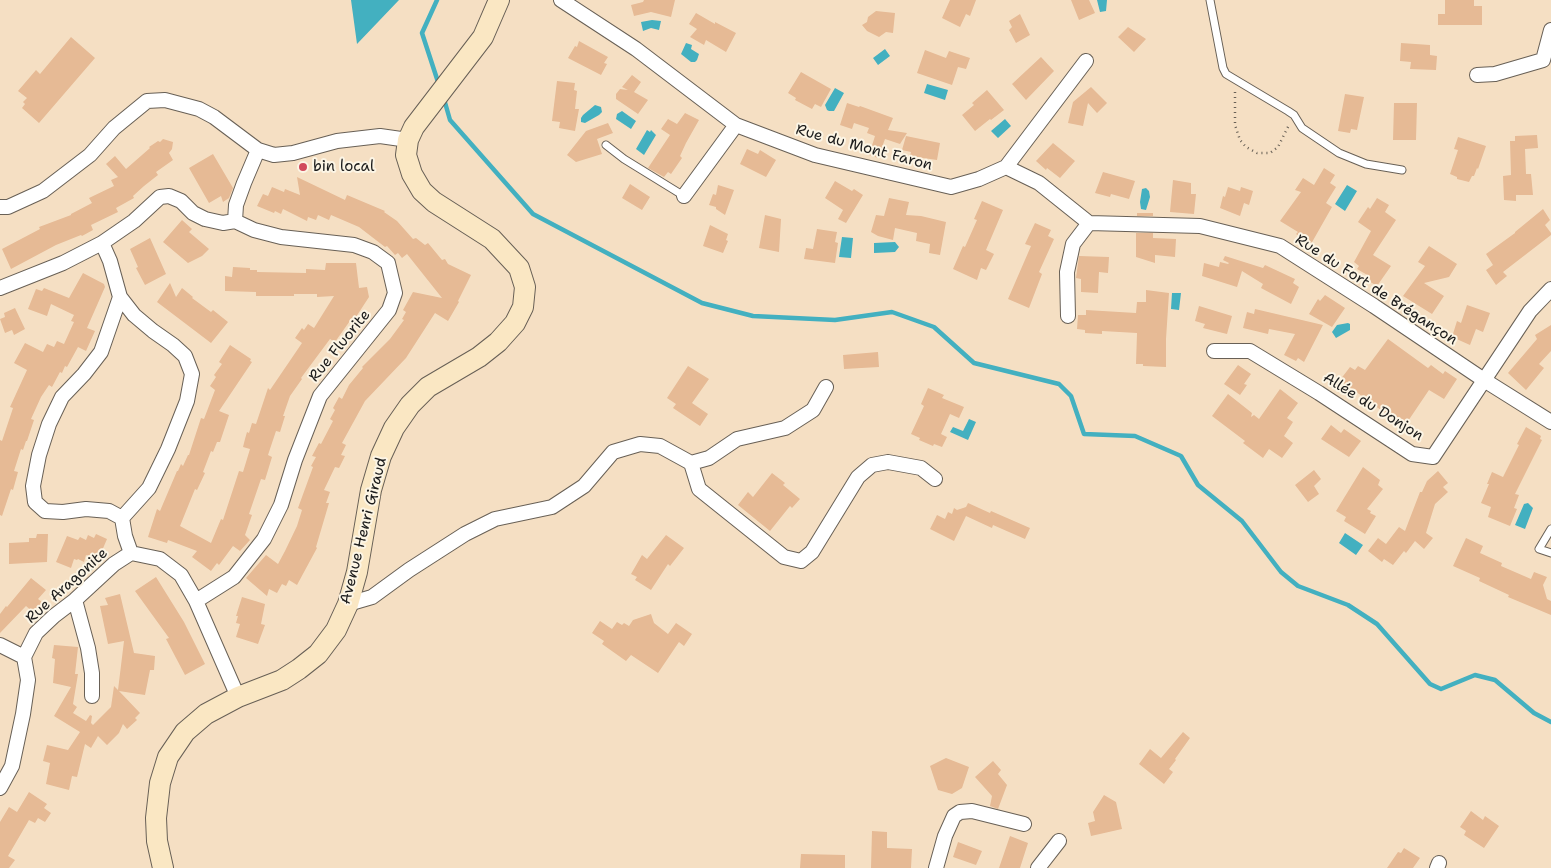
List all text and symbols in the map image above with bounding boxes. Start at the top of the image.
street label: Rue du Mont Faron [794,121,934,175]
place label: bin local [313,158,374,176]
marker: bin local [297,161,309,173]
street label: Rue du Fort de Brégançon [1292,231,1460,349]
street label: Rue Fluorite [306,306,374,386]
street label: Allée du Donjon [1320,369,1426,445]
street label: Avenue Henri Giraud [337,456,391,606]
street label: Rue Aragonite [22,545,112,627]

